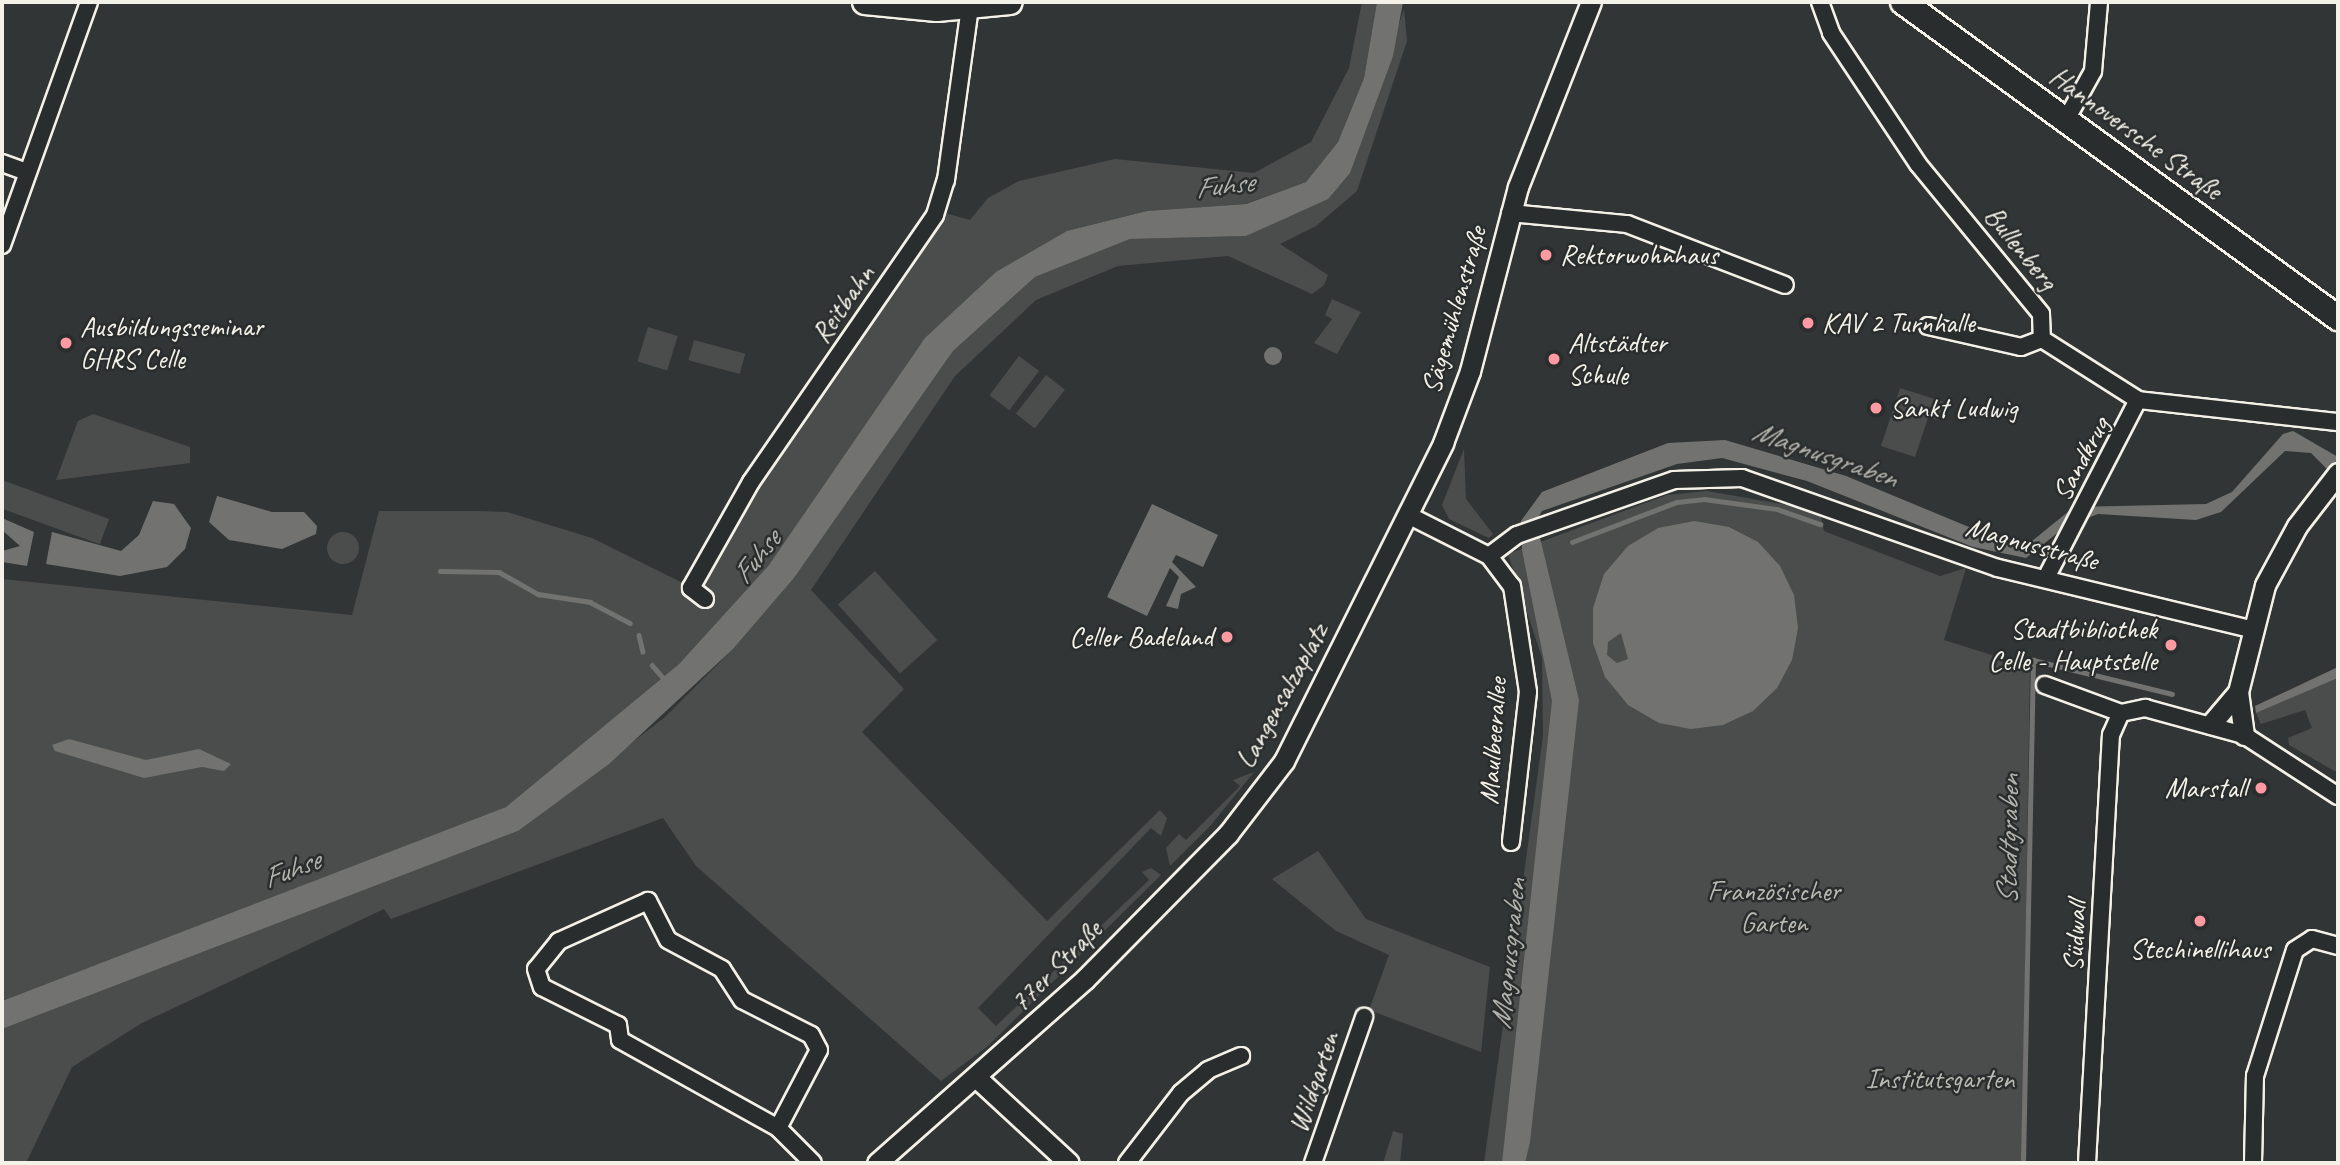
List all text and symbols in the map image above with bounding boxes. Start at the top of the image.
street label: Hannoversche Straße [2043,59,2229,207]
water label: Fuhse [1193,164,1255,206]
street label: Bullenberg [1977,199,2065,297]
street label: Sägemühlenstraße [1414,223,1494,397]
place label: Rektorwohnhaus [1560,238,1718,272]
marker: Rektorwohnhaus [1538,247,1554,263]
street label: Reitbahn [804,259,882,349]
place label: KAV 2 Turnhalle [1822,306,1975,340]
place label: Ausbildungsseminar GHRS Celle [80,310,263,376]
marker: KAV 2 Turnhalle [1800,315,1816,331]
place label: Altstädter Schule [1568,326,1667,392]
marker: Ausbildungsseminar GHRS Celle [58,335,74,351]
marker: Altstädter Schule [1546,351,1562,367]
place label: Sankt Ludwig [1890,391,2016,425]
marker: Sankt Ludwig [1868,400,1884,416]
street label: Sandkrug [2045,411,2117,507]
water label: Magnusgraben [1748,413,1902,495]
street label: Magnusstraße [1962,510,2102,578]
water label: Fuhse [724,523,788,591]
place label: Stadtbibliothek Celle - Hauptstelle [1988,612,2157,678]
street label: Langensalzaplatz [1229,618,1335,774]
place label: Celler Badeland [1068,620,1213,654]
marker: Celler Badeland [1219,629,1235,645]
marker: Stadtbibliothek Celle - Hauptstelle [2163,637,2179,653]
street label: Maulbeerallee [1472,677,1514,805]
place label: Marstall [2165,771,2247,805]
water label: Stadtgraben [1989,775,2027,905]
marker: Marstall [2253,780,2269,796]
water label: Fuhse [257,842,325,896]
park label: Französischer Garten [1708,874,1840,940]
water label: Magnusgraben [1482,877,1534,1031]
street label: Südwall [2056,900,2094,972]
street label: 77er Straße [1003,913,1109,1019]
marker: Stechinellihaus [2192,913,2208,929]
place label: Stechinellihaus [2130,932,2270,966]
street label: Wildgarten [1281,1027,1347,1137]
park label: Institutsgarten [1866,1062,2014,1096]

